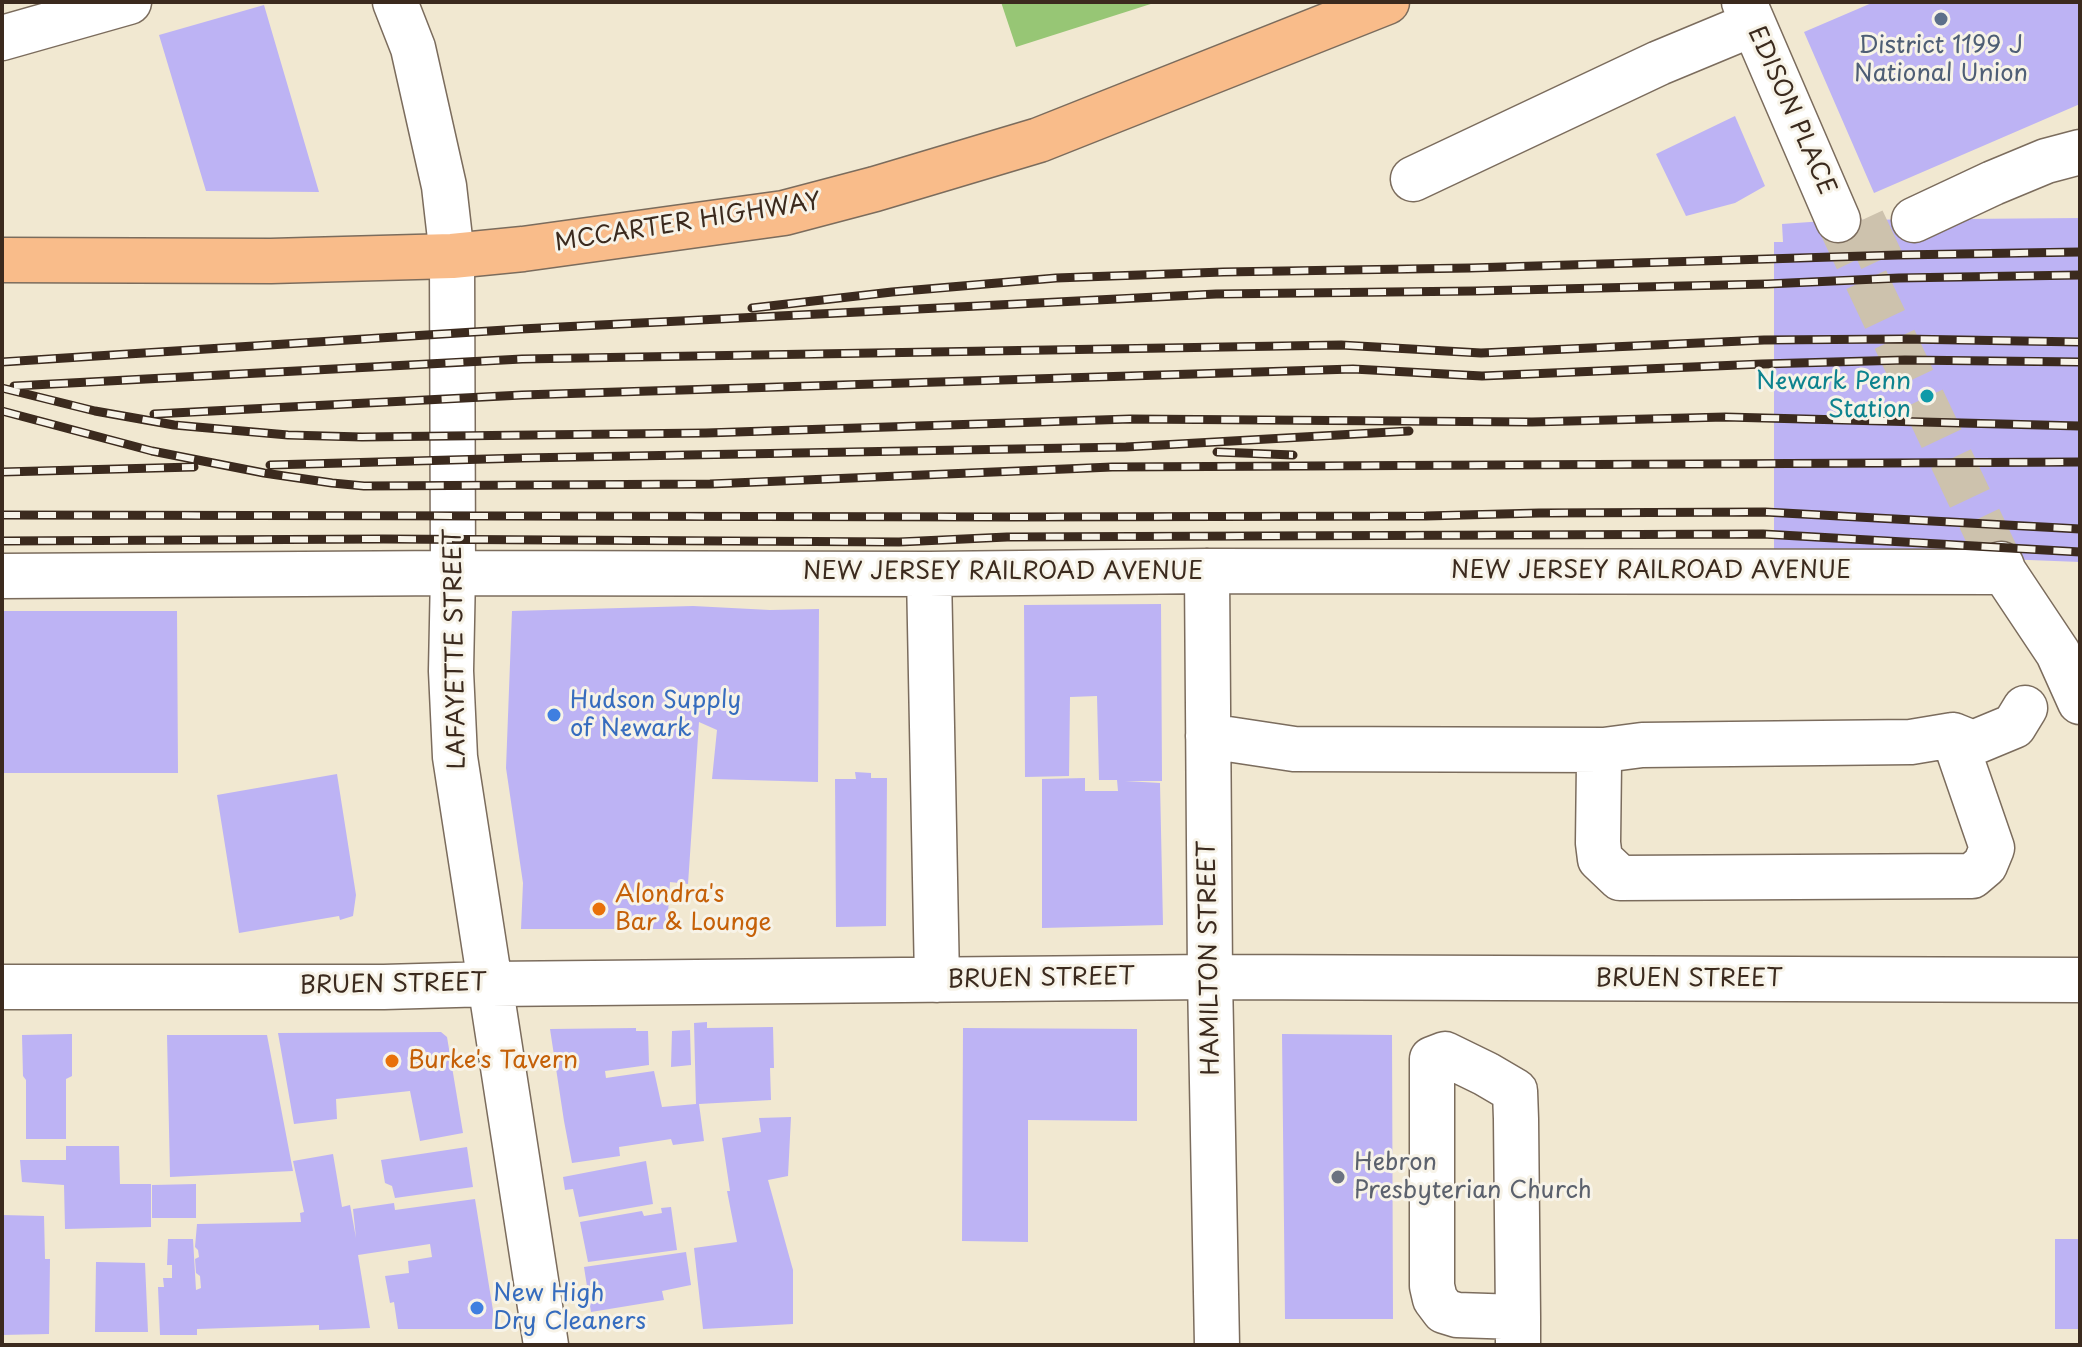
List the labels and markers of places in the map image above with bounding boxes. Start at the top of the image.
marker: District 1199 J National Union [1932,10,1950,28]
place label: District 1199 J National Union [1854,32,2028,88]
place label: Newark Penn Station [1756,368,1911,424]
marker: Newark Penn Station [1918,387,1936,405]
place label: Hudson Supply of Newark [570,687,741,743]
marker: Hudson Supply of Newark [545,706,563,724]
place label: Alondra's Bar & Lounge [615,881,771,937]
marker: Alondra's Bar & Lounge [590,900,608,918]
place label: Burke's Tavern [408,1047,578,1075]
marker: Burke's Tavern [383,1052,401,1070]
place label: Hebron Presbyterian Church [1354,1149,1592,1205]
marker: Hebron Presbyterian Church [1329,1168,1347,1186]
place label: New High Dry Cleaners [493,1280,646,1336]
marker: New High Dry Cleaners [468,1299,486,1317]

